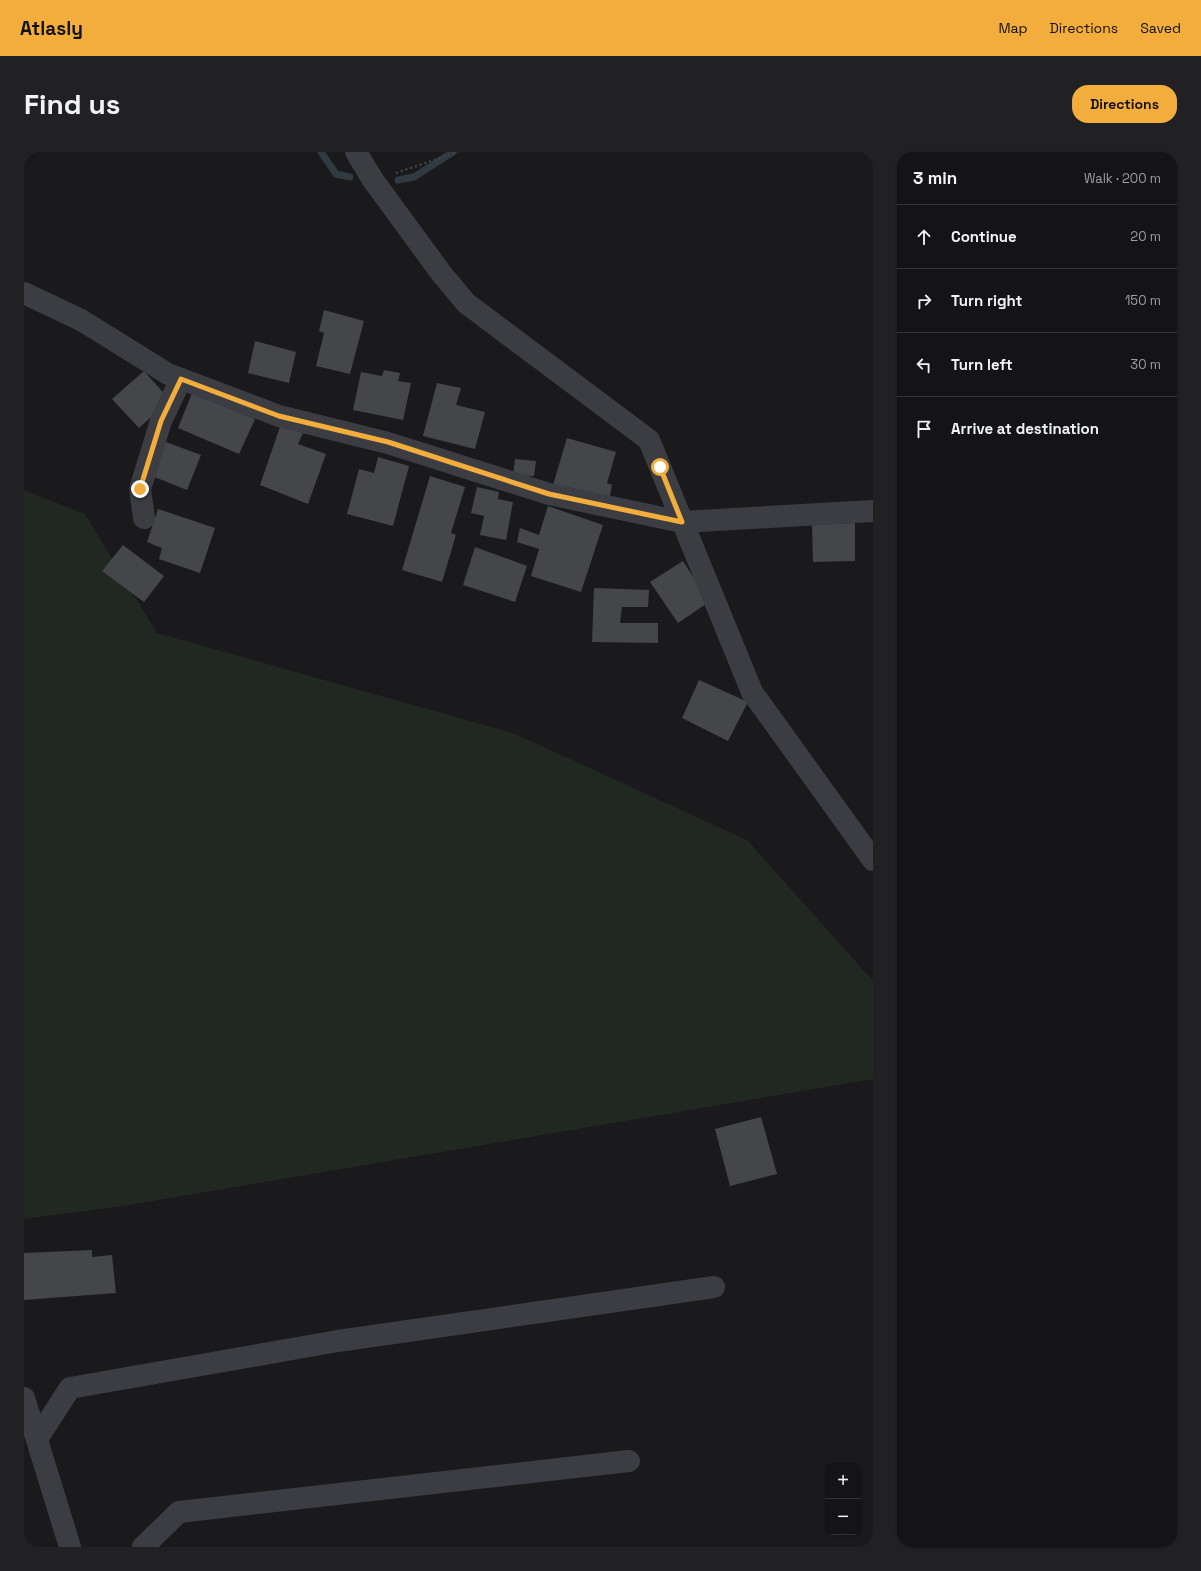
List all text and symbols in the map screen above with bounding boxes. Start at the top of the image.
text: Atlasly [20,16,83,41]
text: Map [998,19,1028,37]
text: Directions [1050,19,1118,37]
text: Saved [1140,19,1181,37]
button: Directions [1072,85,1177,123]
text: Find us [24,86,121,122]
text: 3 min [913,167,957,189]
text: Walk · 200 m [1084,170,1161,187]
icon: ahead [913,226,935,248]
text: Continue [951,227,1017,246]
text: 20 m [1130,228,1161,245]
icon: right [913,290,935,312]
text: Turn right [951,291,1022,310]
text: 150 m [1125,292,1161,309]
icon: left [913,354,935,376]
text: Turn left [951,355,1013,374]
text: 30 m [1130,356,1161,373]
icon: arrive [913,418,935,440]
text: Arrive at destination [951,419,1099,438]
route start [651,458,669,476]
route end [131,480,149,498]
map controls [825,1463,861,1535]
button: + [825,1463,861,1499]
button: − [825,1499,861,1535]

